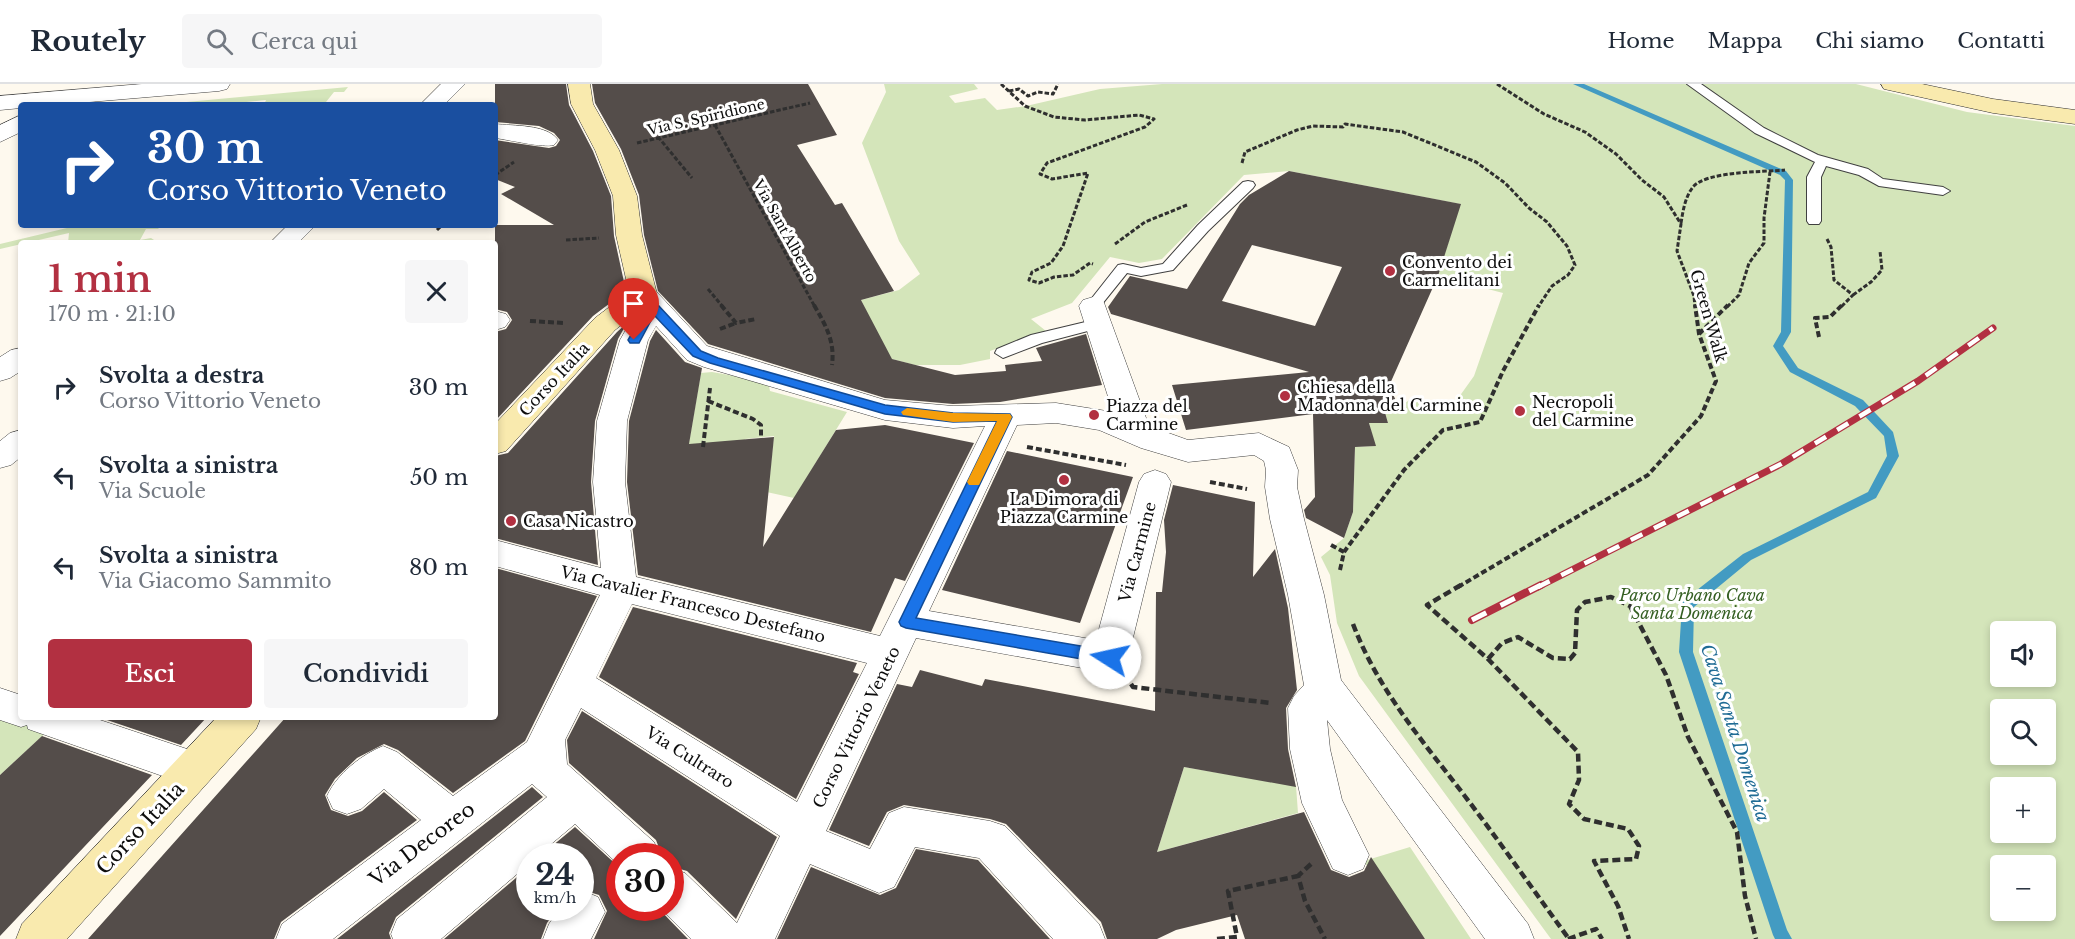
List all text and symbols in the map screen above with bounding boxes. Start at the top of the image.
search box [182,14,602,68]
text: Routely [30,24,146,59]
icon: search [203,25,236,58]
text: Cerca qui [251,28,358,55]
text: Home [1607,28,1675,54]
text: Mappa [1708,28,1782,54]
text: Chi siamo [1815,28,1924,54]
text: Contatti [1957,28,2045,54]
street label: Via S. Spiridione [645,95,766,139]
text: 30 m [147,122,263,174]
icon: right [48,126,126,204]
text: Corso Vittorio Veneto [147,174,447,207]
street label: Via Sant'Alberto [749,176,821,286]
place label: Convento dei Carmelitani [1402,252,1513,290]
text: 1 min [48,257,152,302]
button: close [405,260,468,323]
marker: Convento dei Carmelitani [1383,264,1397,278]
street label: Green Walk [1686,267,1732,365]
pin [608,278,659,340]
icon: arrive [617,287,650,320]
text: 170 m · 21:10 [48,302,176,326]
street label: Corso Italia [515,338,593,420]
text: Svolta a destra [99,362,264,389]
icon: right [48,371,81,404]
text: 30 m [409,374,468,401]
place label: Chiesa della Madonna del Carmine [1297,377,1482,415]
text: Corso Vittorio Veneto [99,389,321,413]
marker: Chiesa della Madonna del Carmine [1278,389,1292,403]
place label: Necropoli del Carmine [1532,392,1634,430]
place label: Piazza del Carmine [1106,396,1188,434]
marker: Necropoli del Carmine [1513,404,1527,418]
marker: Piazza del Carmine [1087,408,1101,422]
text: Svolta a sinistra [99,452,278,479]
icon: left [48,461,81,494]
text: 50 m [410,464,468,491]
marker: La Dimora di Piazza Carmine [1057,473,1071,487]
text: Via Scuole [99,479,206,503]
place label: La Dimora di Piazza Carmine [1000,489,1128,527]
street label: Via Carmine [1114,500,1160,605]
place label: Casa Nicastro [523,511,634,531]
marker: Casa Nicastro [504,514,518,528]
text: Svolta a sinistra [99,542,278,569]
icon: left [48,551,81,584]
text: 80 m [409,554,468,581]
street label: Via Cavalier Francesco Destefano [558,561,827,647]
text: Via Giacomo Sammito [99,569,332,593]
park label: Parco Urbano Cava Santa Domenica [1618,585,1765,623]
map controls [1990,621,2056,921]
button: sound [1990,621,2056,687]
position arrow [1078,626,1142,690]
button: Esci [48,639,252,708]
button: Condividi [264,639,468,708]
water label: Cava Santa Domenica [1696,641,1774,825]
street label: Corso Vittorio Veneto [808,643,904,811]
button: search [1990,699,2056,765]
street label: Via Cultraro [641,721,738,792]
street label: Corso Italia [91,776,189,879]
button: + [1990,777,2056,843]
street label: Via Decoreo [364,797,479,892]
speed limit sign: 30 [606,843,684,921]
button: − [1990,855,2056,921]
text: 24 [535,856,575,893]
text: km/h [534,888,576,907]

